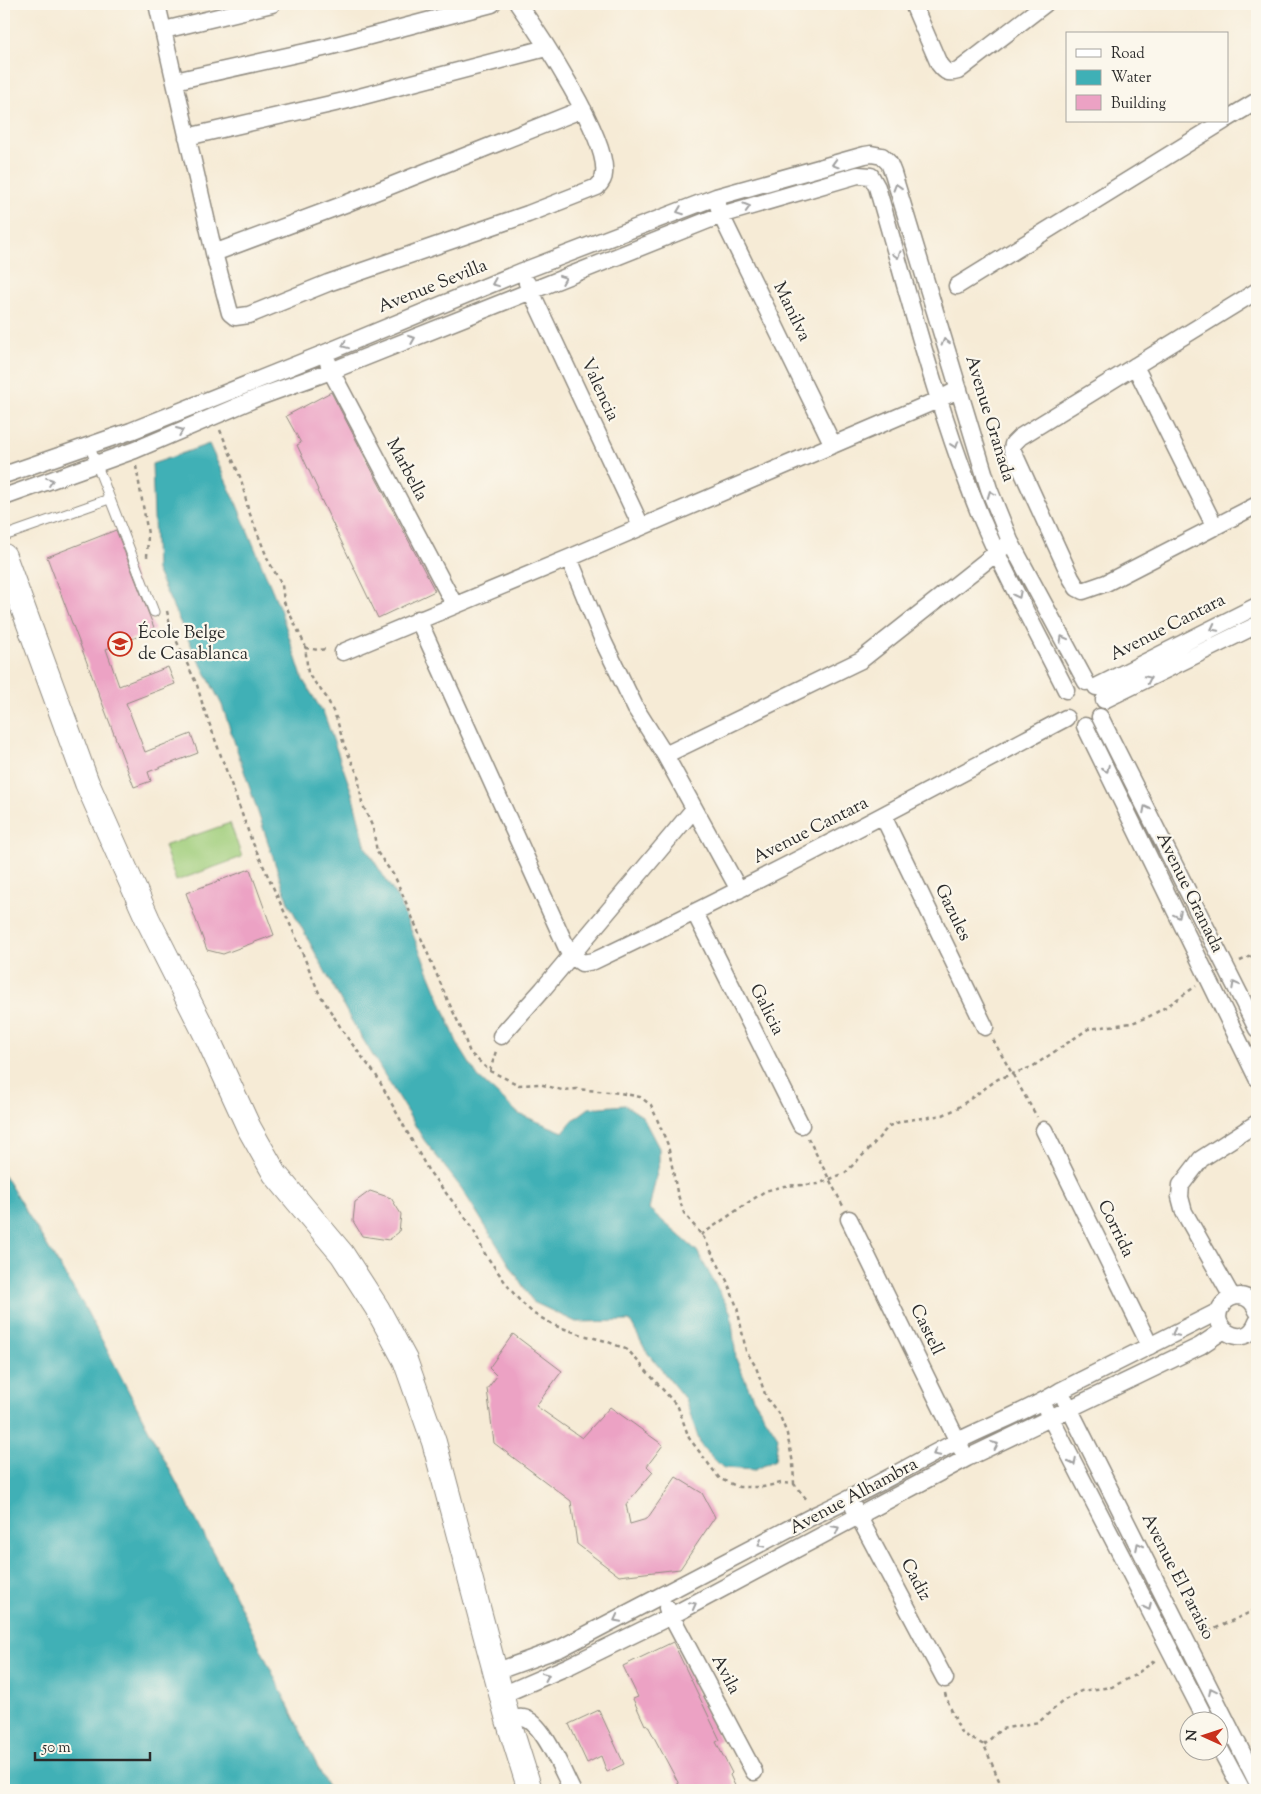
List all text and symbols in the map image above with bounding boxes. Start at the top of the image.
legend [1066,32,1228,122]
text: Road [1111,44,1145,65]
text: Water [1111,68,1152,89]
text: Building [1111,94,1166,115]
one-way arrow [831,158,839,168]
one-way arrow [893,183,903,192]
one-way arrow [742,203,750,213]
one-way arrow [676,205,684,215]
one-way arrow [892,250,902,258]
street label: Avenue Sevilla [374,253,492,321]
one-way arrow [558,275,567,285]
one-way arrow [492,277,500,287]
street label: Manilva [765,278,817,346]
one-way arrow [407,335,416,345]
one-way arrow [341,338,350,349]
one-way arrow [940,339,950,347]
street label: Avenue Granada [957,353,1021,485]
street label: Valencia [573,354,625,426]
one-way arrow [175,426,184,437]
street label: Marbella [379,434,433,506]
one-way arrow [949,440,959,449]
one-way arrow [45,477,53,487]
one-way arrow [987,490,997,498]
street label: Avenue Cantara [1106,588,1230,668]
one-way arrow [1012,589,1022,598]
place label: École Belge de Casablanca [138,621,248,668]
one-way arrow [1210,622,1219,632]
school or university icon: École Belge de Casablanca [107,631,133,657]
one-way arrow [1059,636,1069,645]
one-way arrow [1143,675,1152,685]
one-way arrow [1100,764,1110,773]
street label: Avenue Cantara [749,791,873,871]
one-way arrow [1142,805,1152,814]
street label: Avenue Granada [1149,828,1229,958]
street label: Gazules [927,880,977,946]
one-way arrow [1172,910,1182,919]
street label: Galicia [742,980,790,1040]
one-way arrow [1231,982,1241,991]
street label: Corrida [1090,1196,1140,1262]
street label: Castell [902,1300,950,1360]
one-way arrow [1172,1327,1181,1337]
one-way arrow [990,1441,999,1451]
one-way arrow [933,1446,942,1456]
street label: Avenue Alhambra [785,1452,923,1542]
one-way arrow [1067,1457,1077,1466]
street label: Avenue El Paraiso [1134,1509,1220,1645]
one-way arrow [831,1525,840,1535]
one-way arrow [757,1537,766,1547]
one-way arrow [1135,1542,1145,1551]
street label: Cadiz [893,1554,937,1606]
one-way arrow [687,1601,696,1611]
one-way arrow [1142,1602,1152,1611]
one-way arrow [614,1613,623,1623]
street label: Avila [704,1651,746,1699]
one-way arrow [541,1671,550,1682]
one-way arrow [1208,1687,1218,1696]
north arrow [1178,1712,1228,1762]
scale bar [35,1729,150,1761]
text: N [1183,1729,1203,1742]
text: 50 m [41,1738,71,1759]

